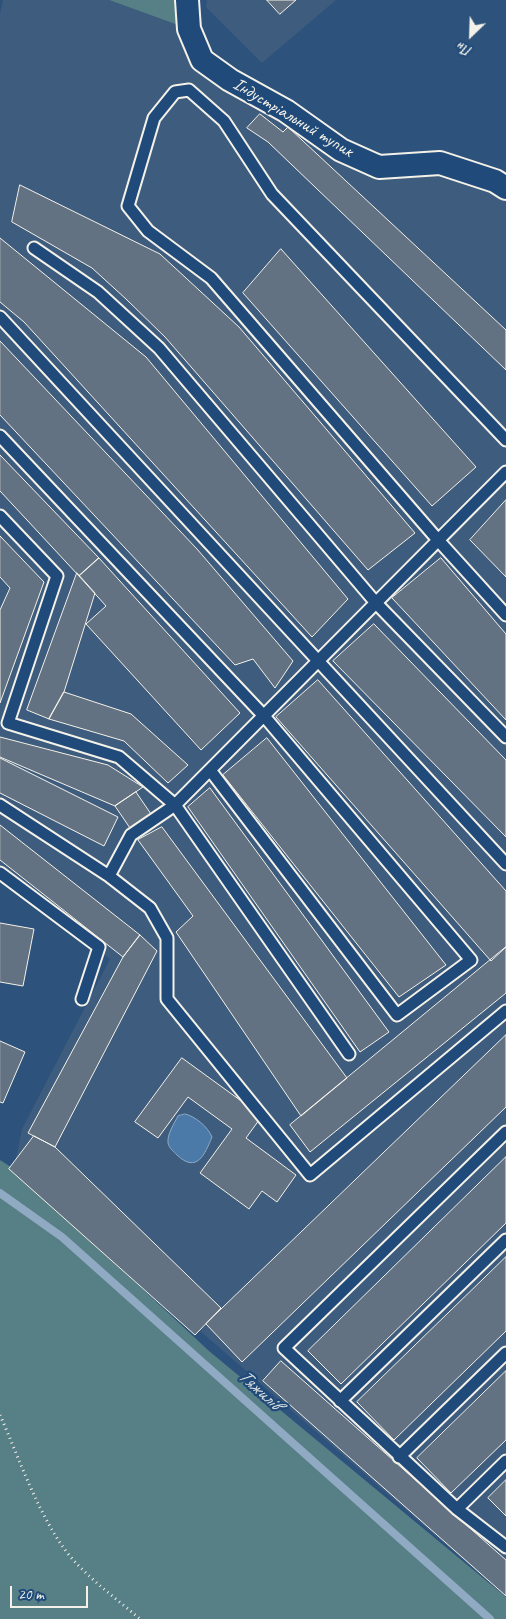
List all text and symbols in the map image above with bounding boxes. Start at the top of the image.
north arrow [446,10,496,60]
text: Пн [455,38,475,60]
street label: Індустріальний тупик [229,74,357,162]
water label: Тяжилів [233,1365,285,1415]
scale bar [12,1576,90,1608]
text: 20 m [18,1585,44,1604]

